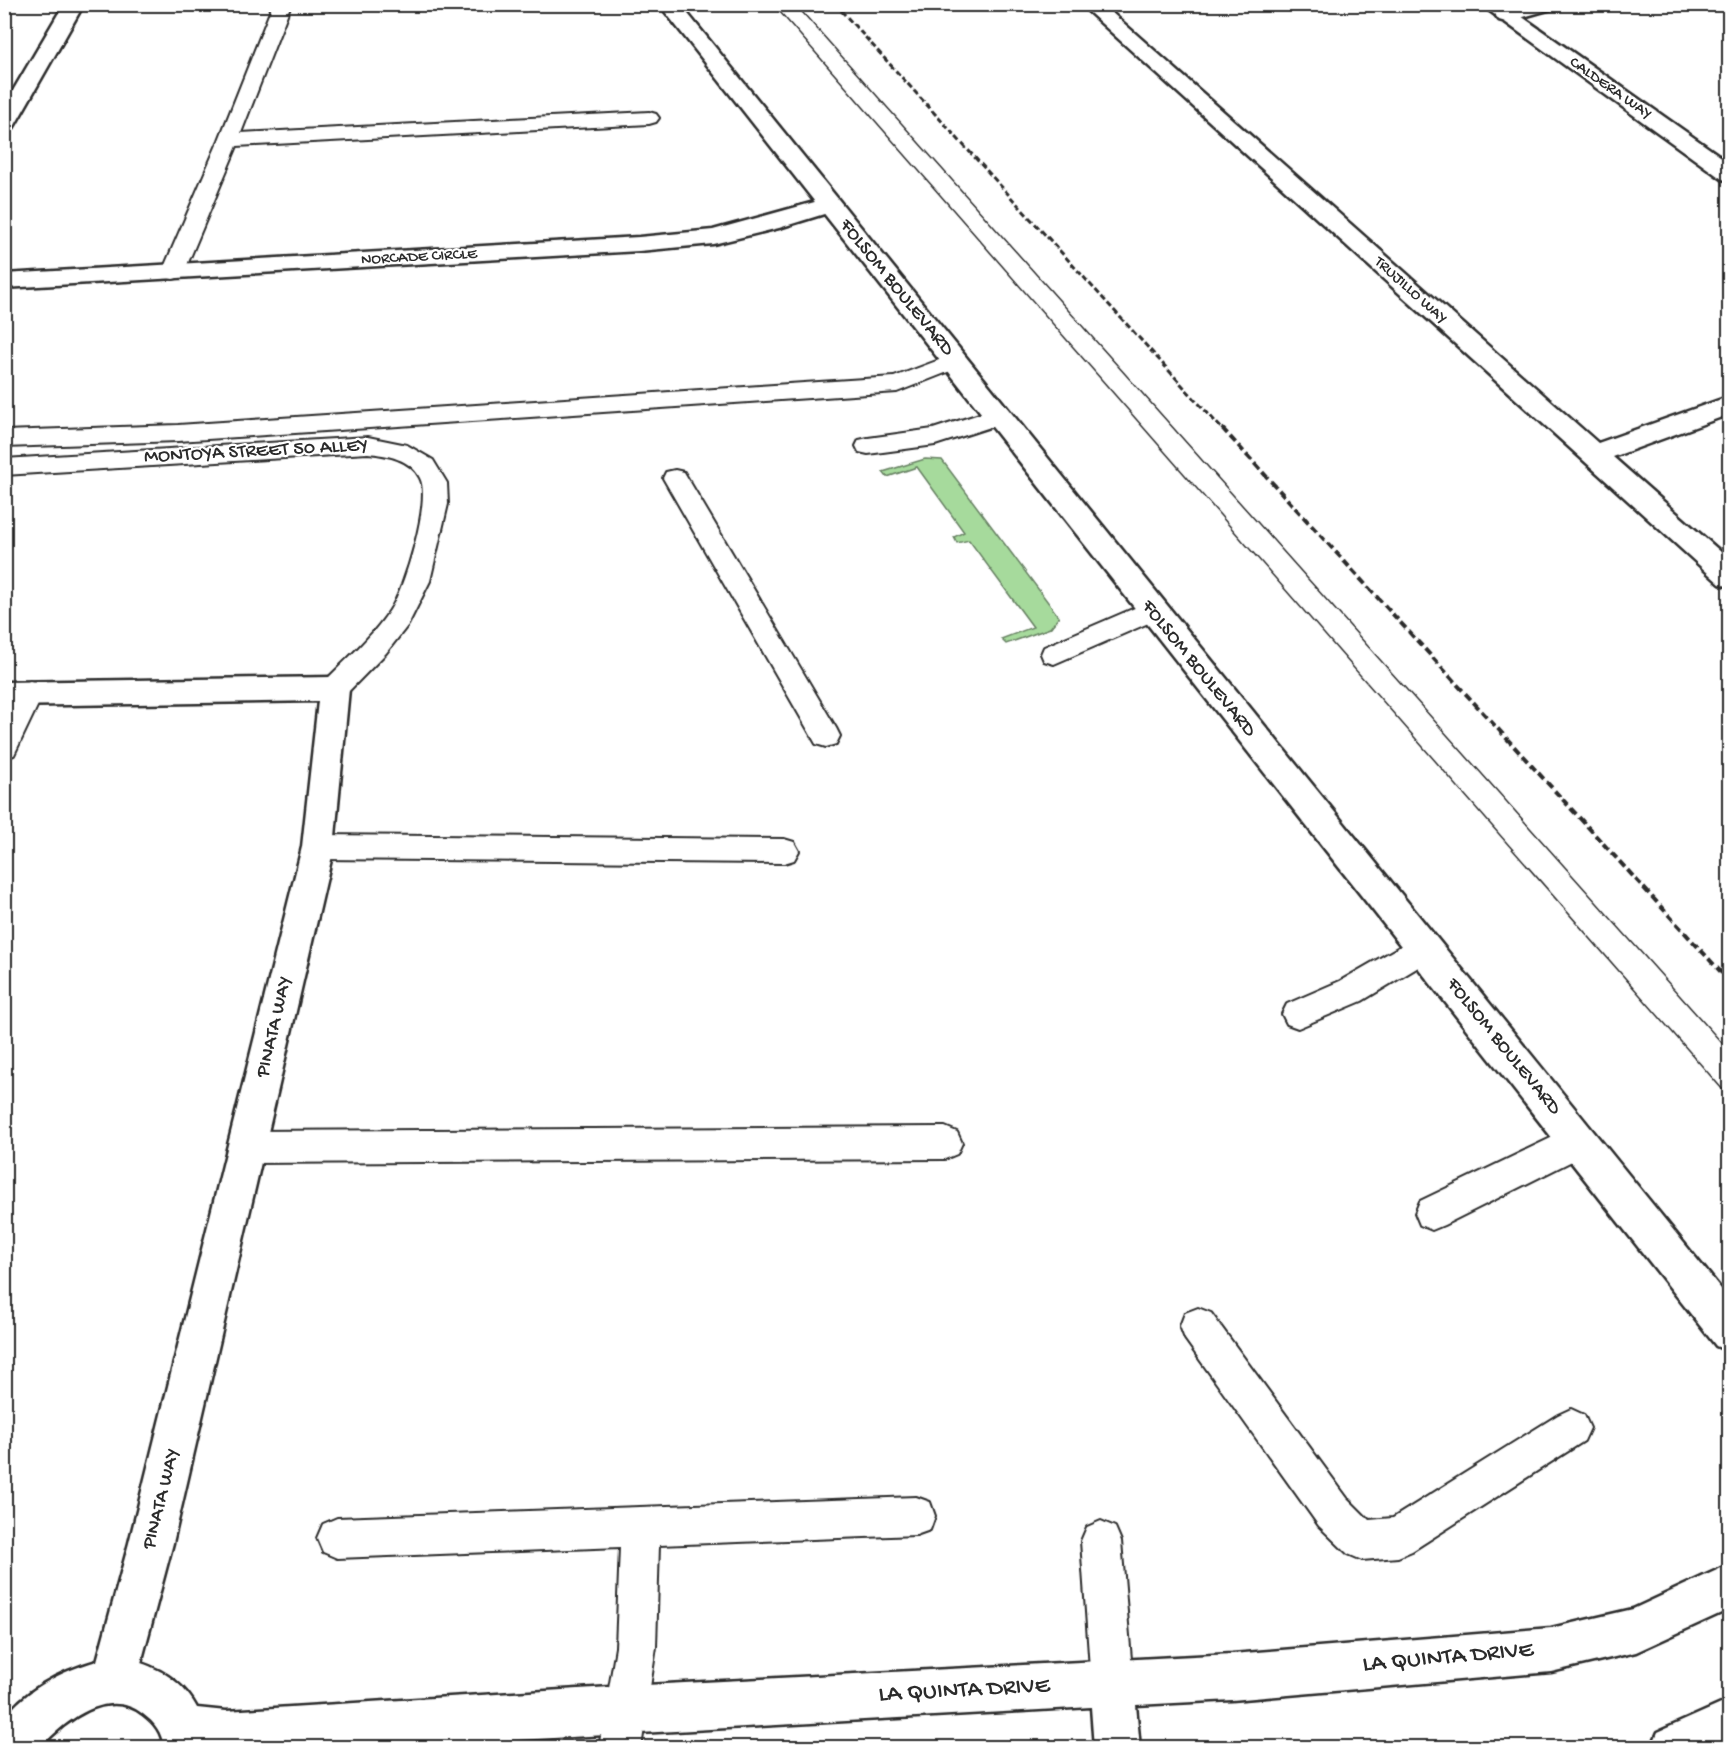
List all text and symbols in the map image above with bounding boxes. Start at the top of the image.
street label: CALDERA WAY [1565,54,1655,124]
street label: FOLSOM BOULEVARD [833,214,959,362]
street label: NORCADE CIRCLE [361,245,479,271]
street label: TRUJILLO WAY [1369,253,1450,329]
street label: MONTOYA STREET 50 ALLEY [143,435,369,469]
street label: FOLSOM BOULEVARD [1135,595,1261,743]
street label: FOLSOM BOULEVARD [1440,973,1566,1121]
street label: PINATA WAY [252,974,298,1081]
street label: PINATA WAY [138,1446,186,1553]
street label: LA QUINTA DRIVE [1361,1636,1536,1680]
street label: LA QUINTA DRIVE [878,1672,1051,1710]

